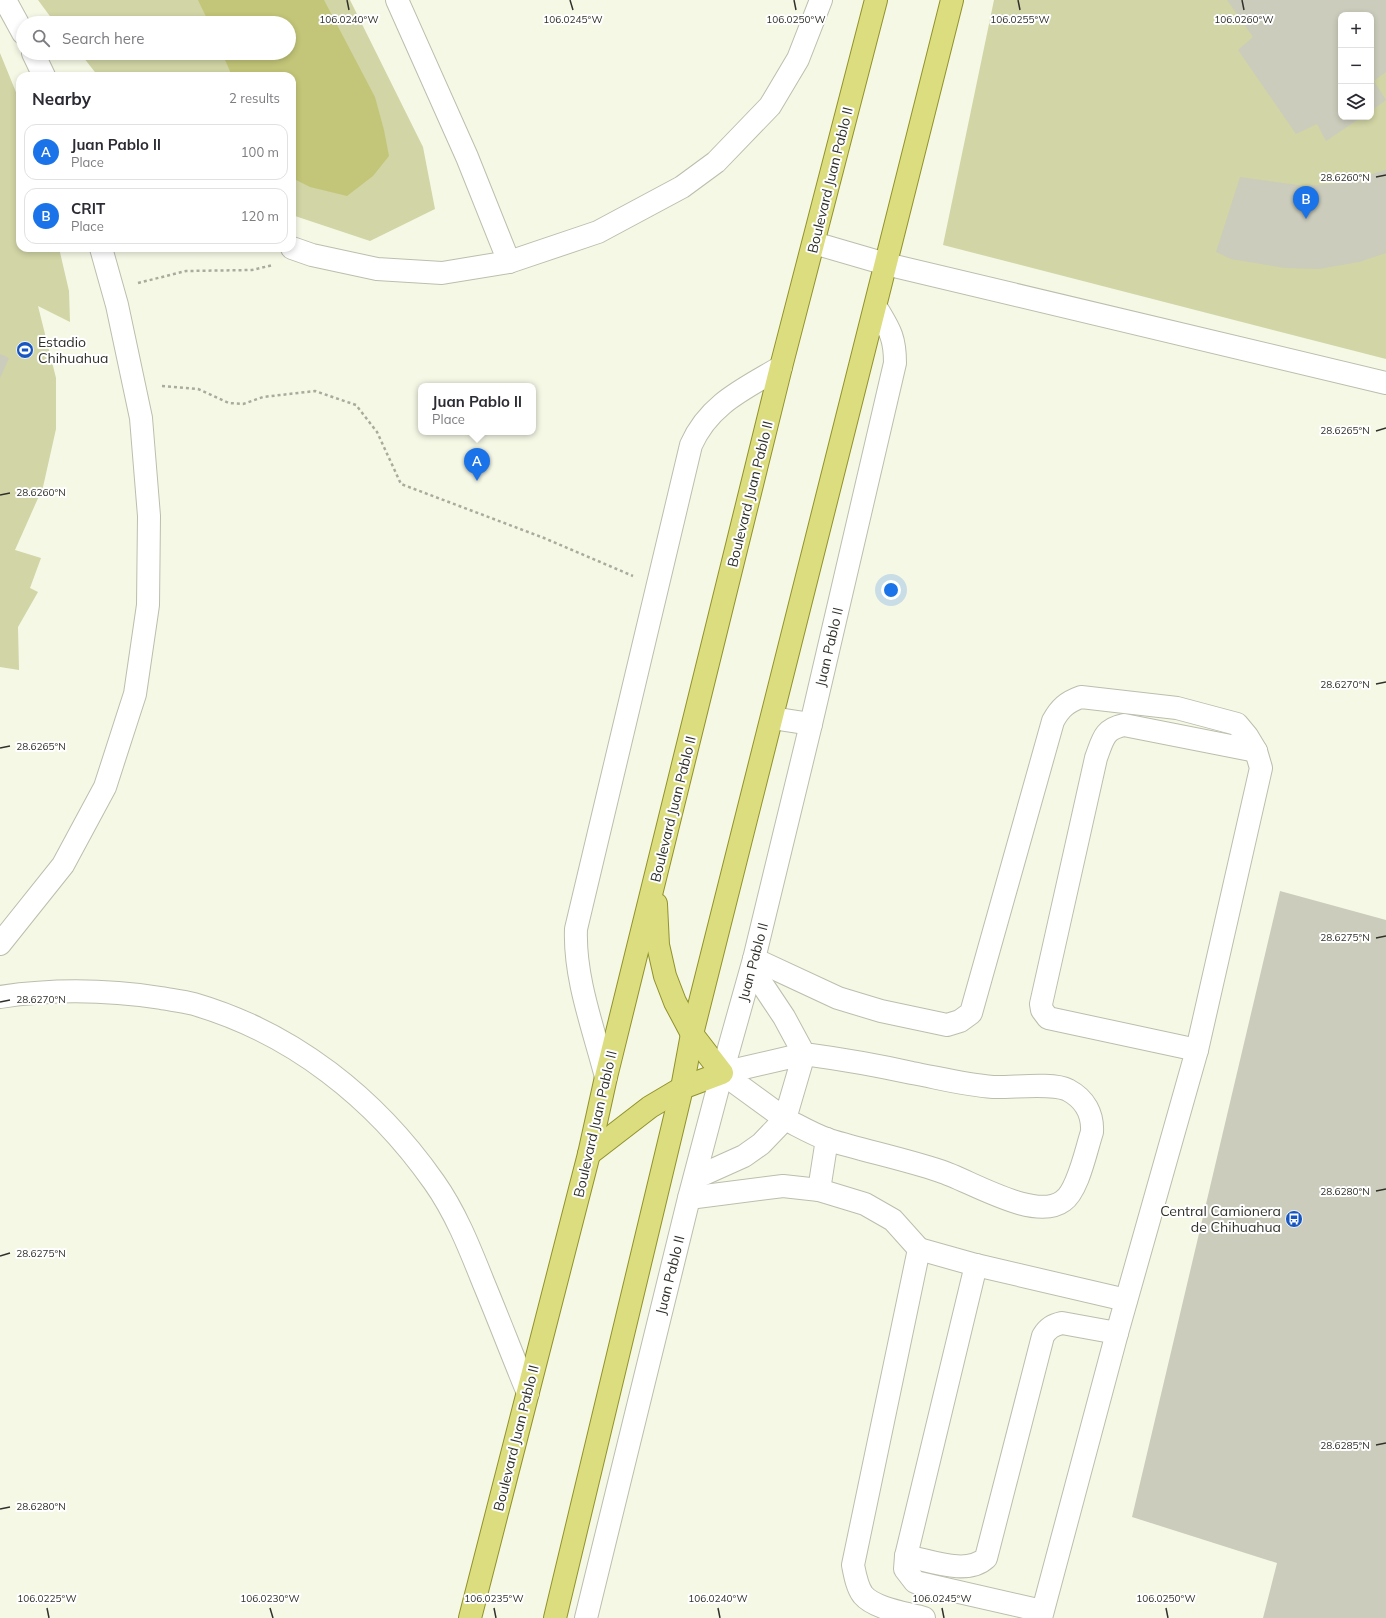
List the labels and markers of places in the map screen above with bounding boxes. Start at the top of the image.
pin: B [1293,186,1319,219]
place label: Estadio Chihuahua [38,333,108,367]
sports icon: Estadio Chihuahua [15,340,35,360]
pin: A [464,448,490,481]
place label: Central Camionera de Chihuahua [1160,1202,1281,1236]
bus stop icon: Central Camionera de Chihuahua [1284,1209,1304,1229]

